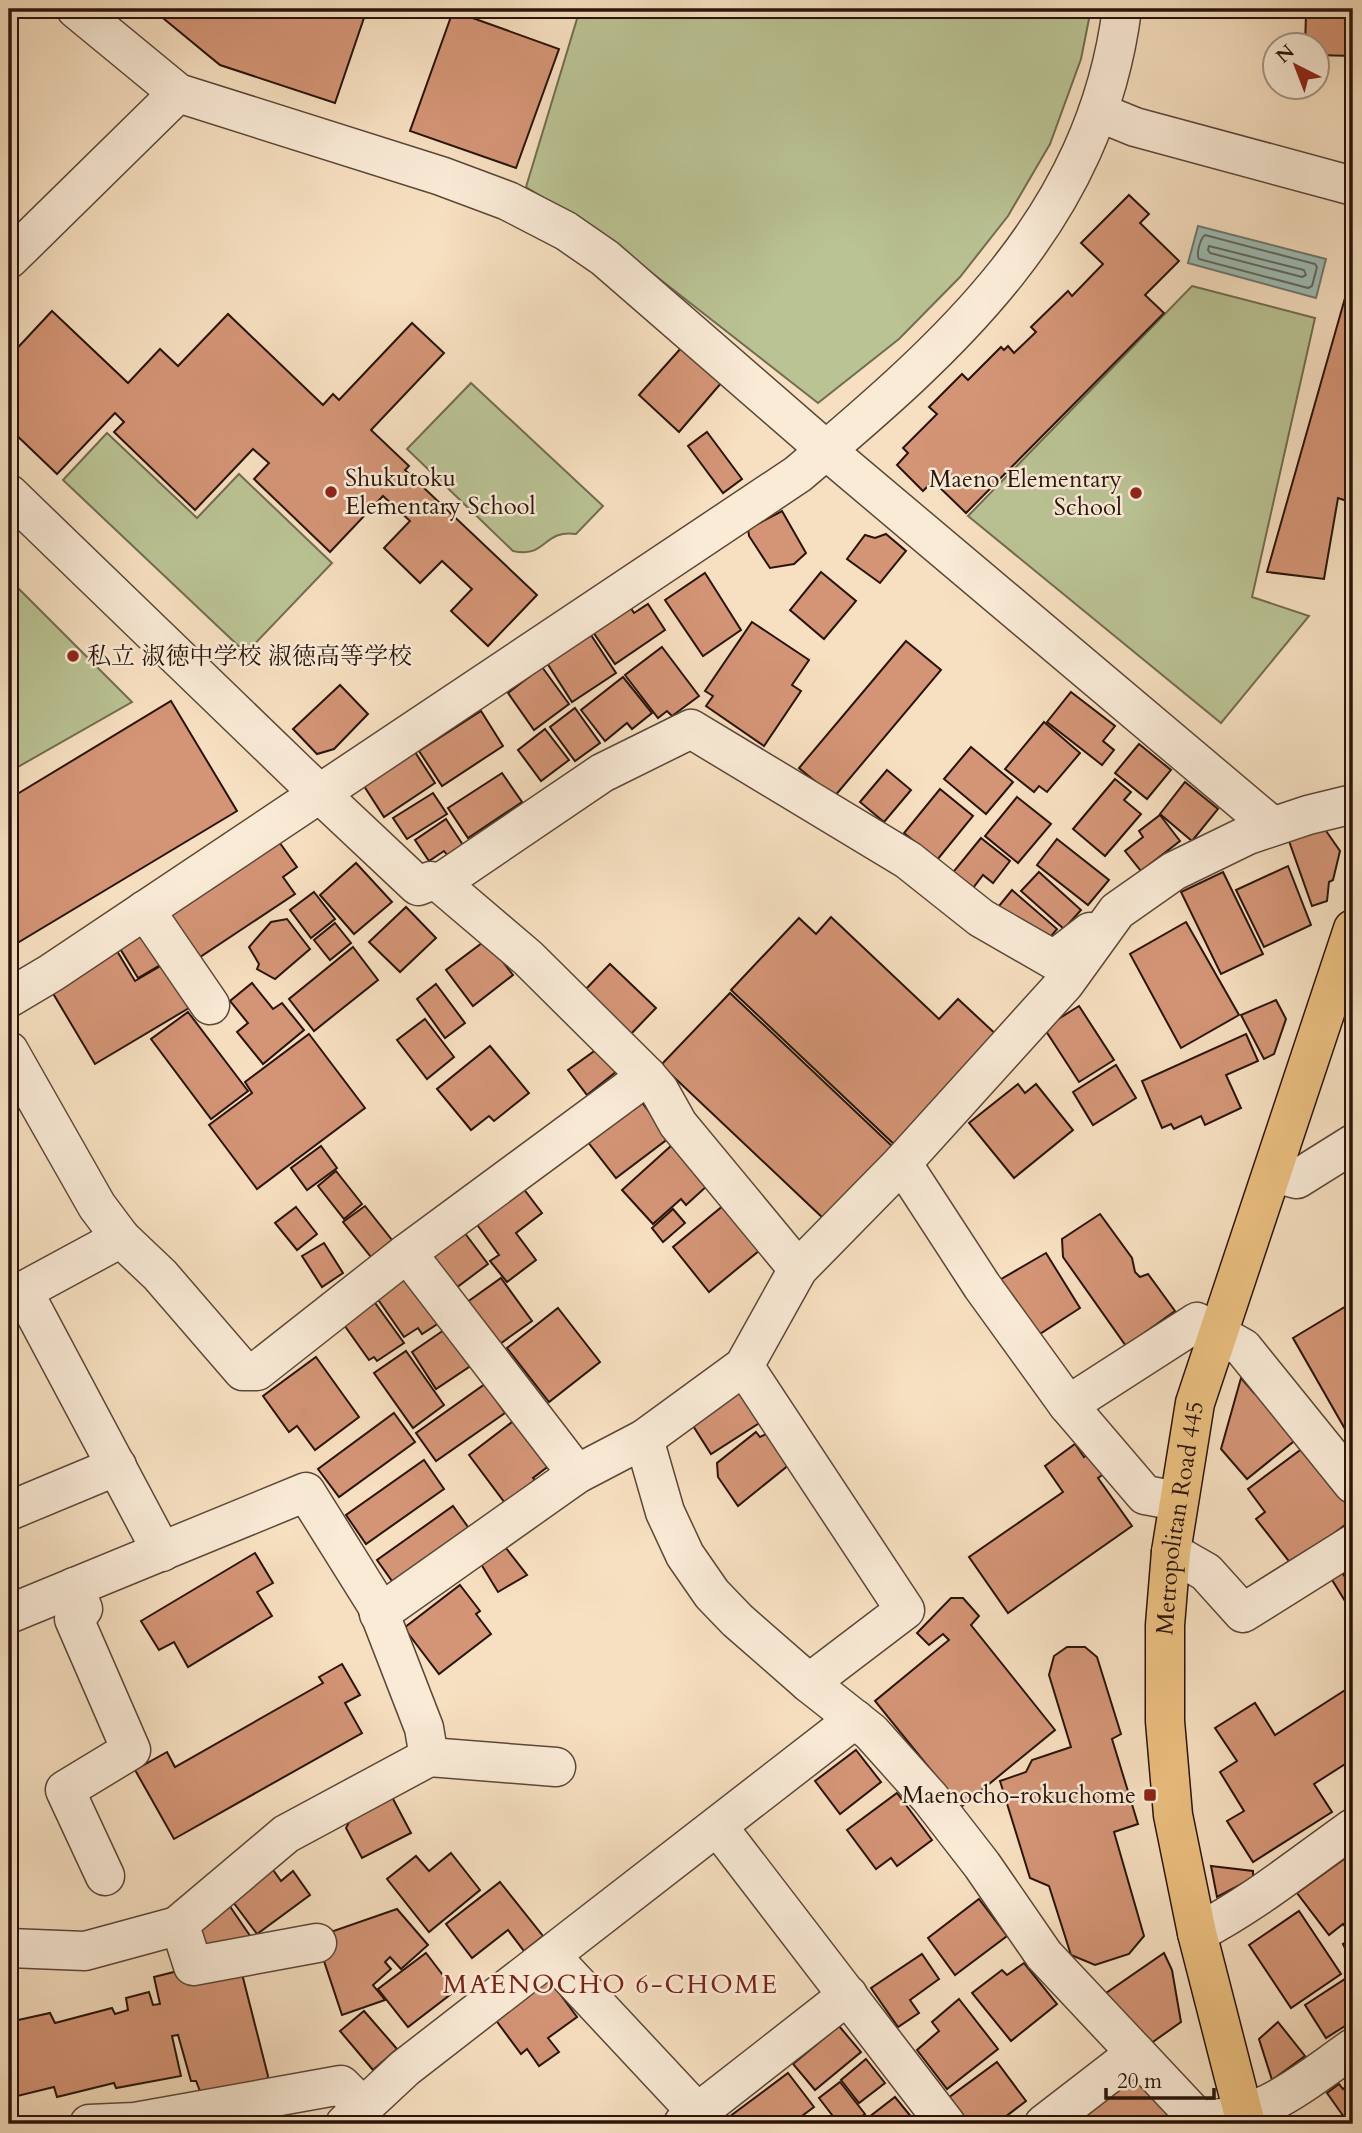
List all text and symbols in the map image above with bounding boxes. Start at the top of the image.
north arrow [1260,32,1330,102]
text: N [1270,39,1300,69]
place label: Shukutoku Elementary School [345,462,536,523]
place label: Maeno Elementary School [929,463,1122,524]
marker: Shukutoku Elementary School [323,484,339,500]
marker: Maeno Elementary School [1128,485,1144,501]
place label: 私立 淑徳中学校 淑徳高等学校 [87,640,412,673]
marker: 私立 淑徳中学校 淑徳高等学校 [65,648,81,664]
street label: Metropolitan Road 445 [1148,1399,1212,1636]
place label: Maenocho-rokuchome [902,1779,1136,1812]
marker: Maenocho-rokuchome [1142,1787,1158,1803]
district label: MAENOCHO 6-CHOME [443,1967,779,2002]
scale bar [1106,2056,1215,2100]
text: 20 m [1117,2067,1162,2096]

